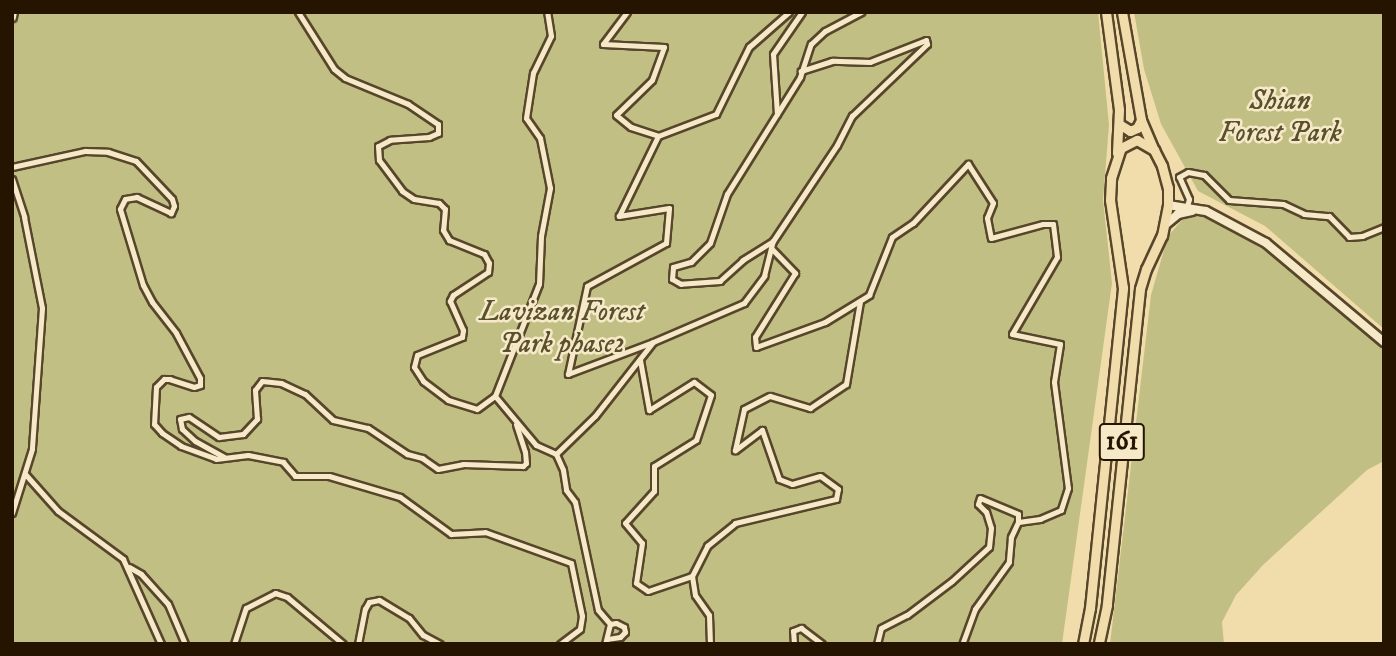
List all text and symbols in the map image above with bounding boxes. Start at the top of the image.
park label: Shian Forest Park [1218,84,1342,150]
park label: Lavizan Forest Park phase2 [479,295,645,361]
road number: 161 [1098,420,1146,464]

